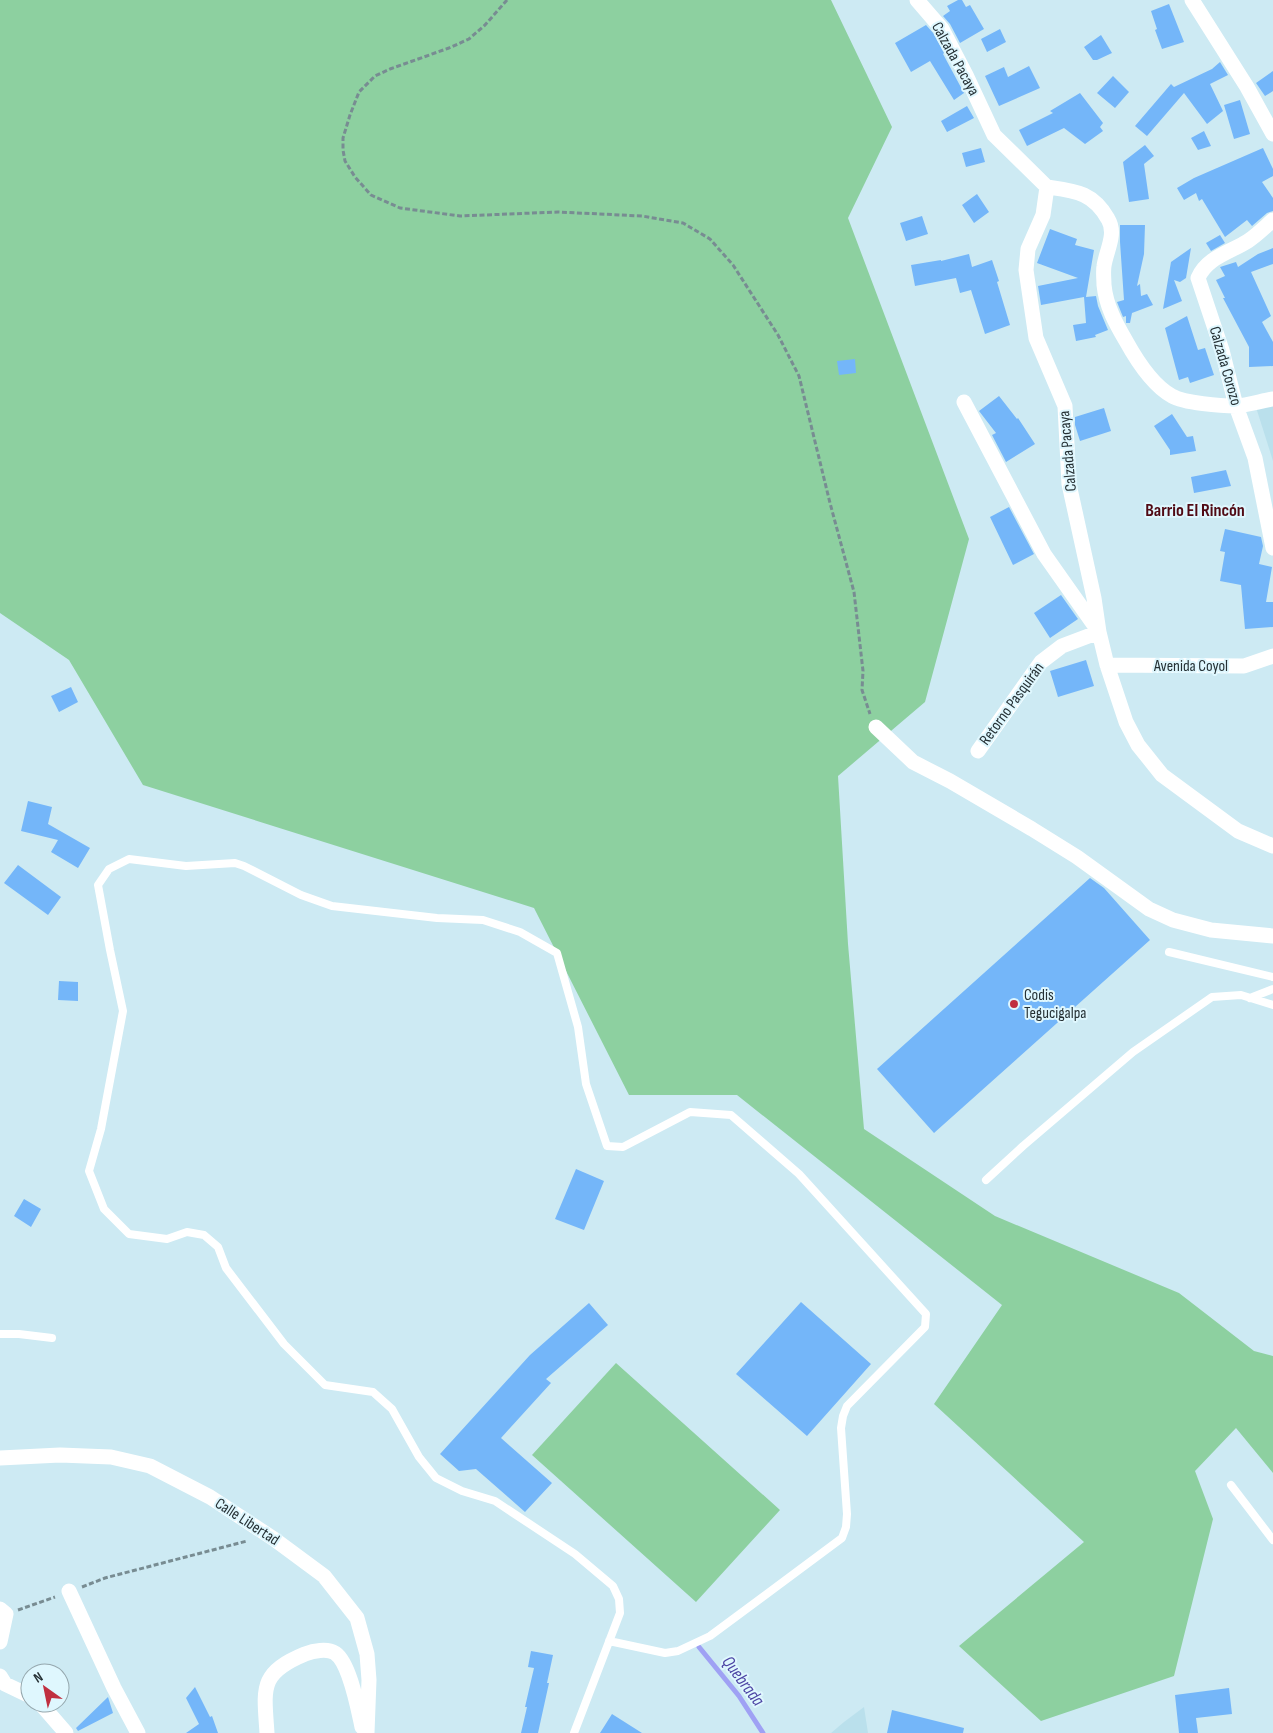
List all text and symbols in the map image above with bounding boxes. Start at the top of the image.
street label: Calzada Pacaya [927,19,983,99]
street label: Calzada Corozo [1205,324,1245,408]
street label: Calzada Pacaya [1055,410,1081,492]
district label: Barrio El Rincón [1145,500,1245,521]
street label: Avenida Coyol [1153,657,1228,676]
street label: Retorno Pasquirán [976,659,1048,749]
place label: Codis Tegucigalpa [1024,986,1086,1023]
marker: Codis Tegucigalpa [1008,998,1020,1010]
street label: Calle Libertad [211,1494,283,1550]
water label: Quebrada [717,1652,769,1711]
north arrow [20,1663,70,1713]
text: N [30,1668,46,1687]

